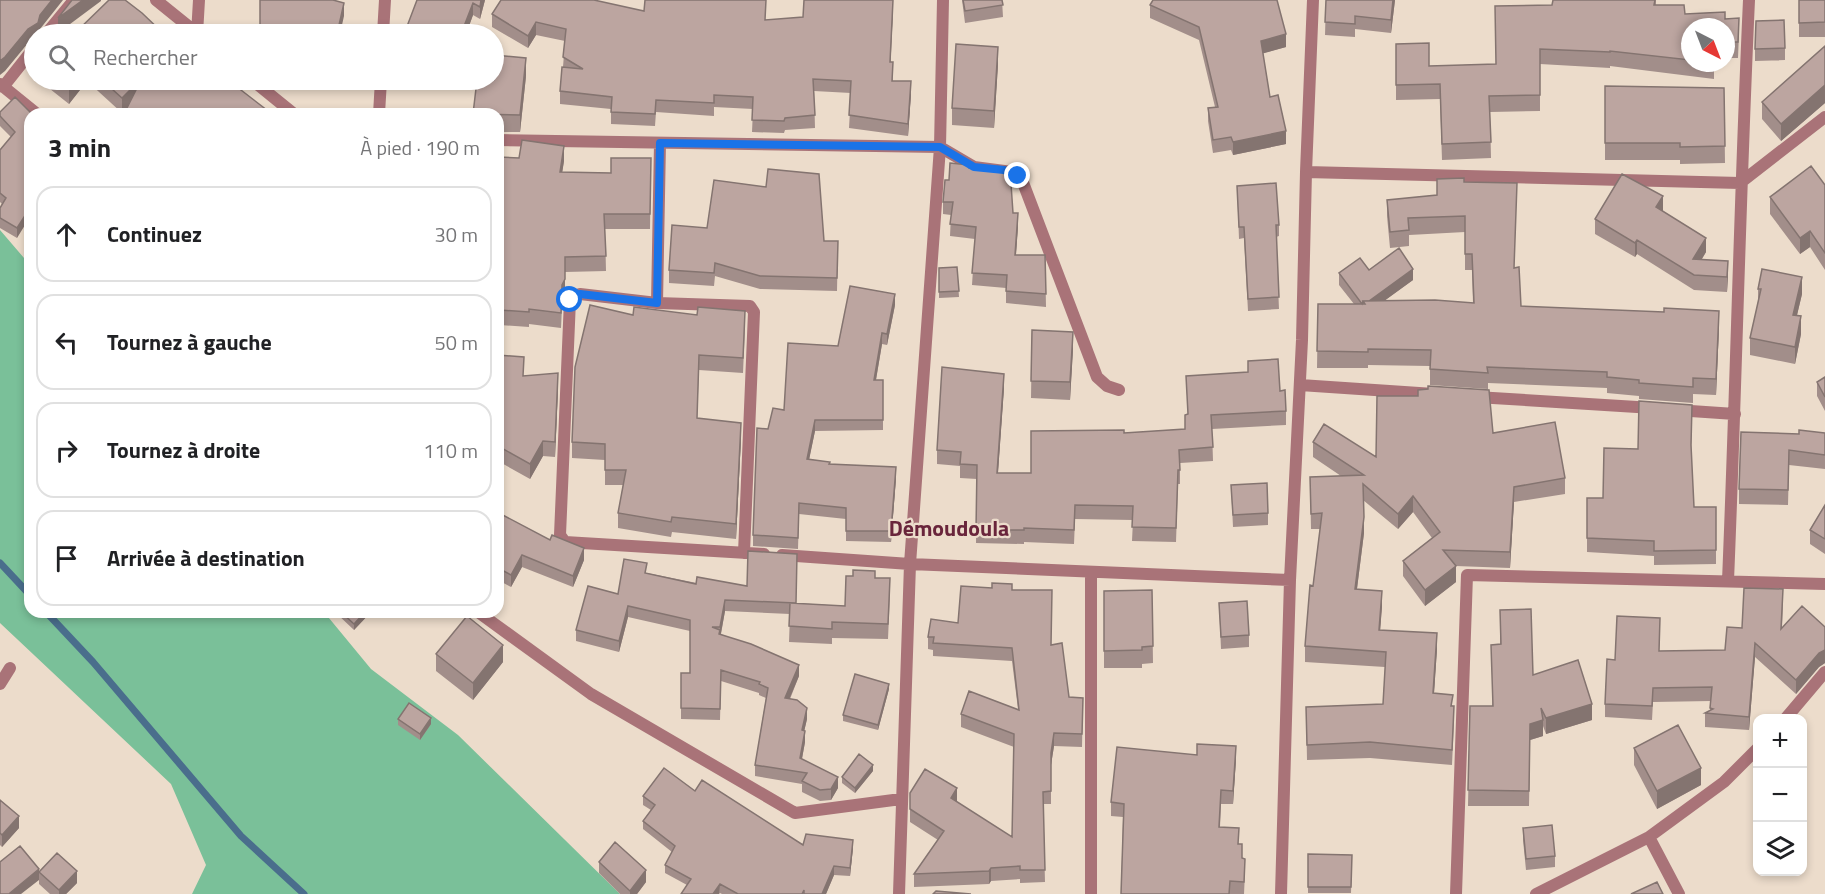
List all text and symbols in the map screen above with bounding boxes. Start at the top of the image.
north arrow [1681,18,1735,72]
search box [24,24,504,90]
text: Rechercher [93,40,198,74]
icon: search [45,41,78,74]
text: 3 min [48,128,111,167]
text: À pied · 190 m [360,132,480,163]
route end [1004,162,1030,188]
text: Continuez [107,217,202,251]
icon: ahead [50,218,83,251]
text: 30 m [434,219,478,250]
route start [556,286,582,312]
text: Tournez à gauche [107,325,272,359]
icon: left [50,326,83,359]
text: 50 m [434,327,478,358]
text: Tournez à droite [107,433,260,467]
icon: right [50,434,83,467]
text: 110 m [423,435,478,466]
district label: Démoudoula [889,511,1009,545]
text: Arrivée à destination [107,541,305,575]
icon: arrive [50,542,83,575]
map controls [1753,714,1807,876]
button: + [1753,714,1807,768]
button: − [1753,768,1807,822]
button: layers [1753,822,1807,876]

